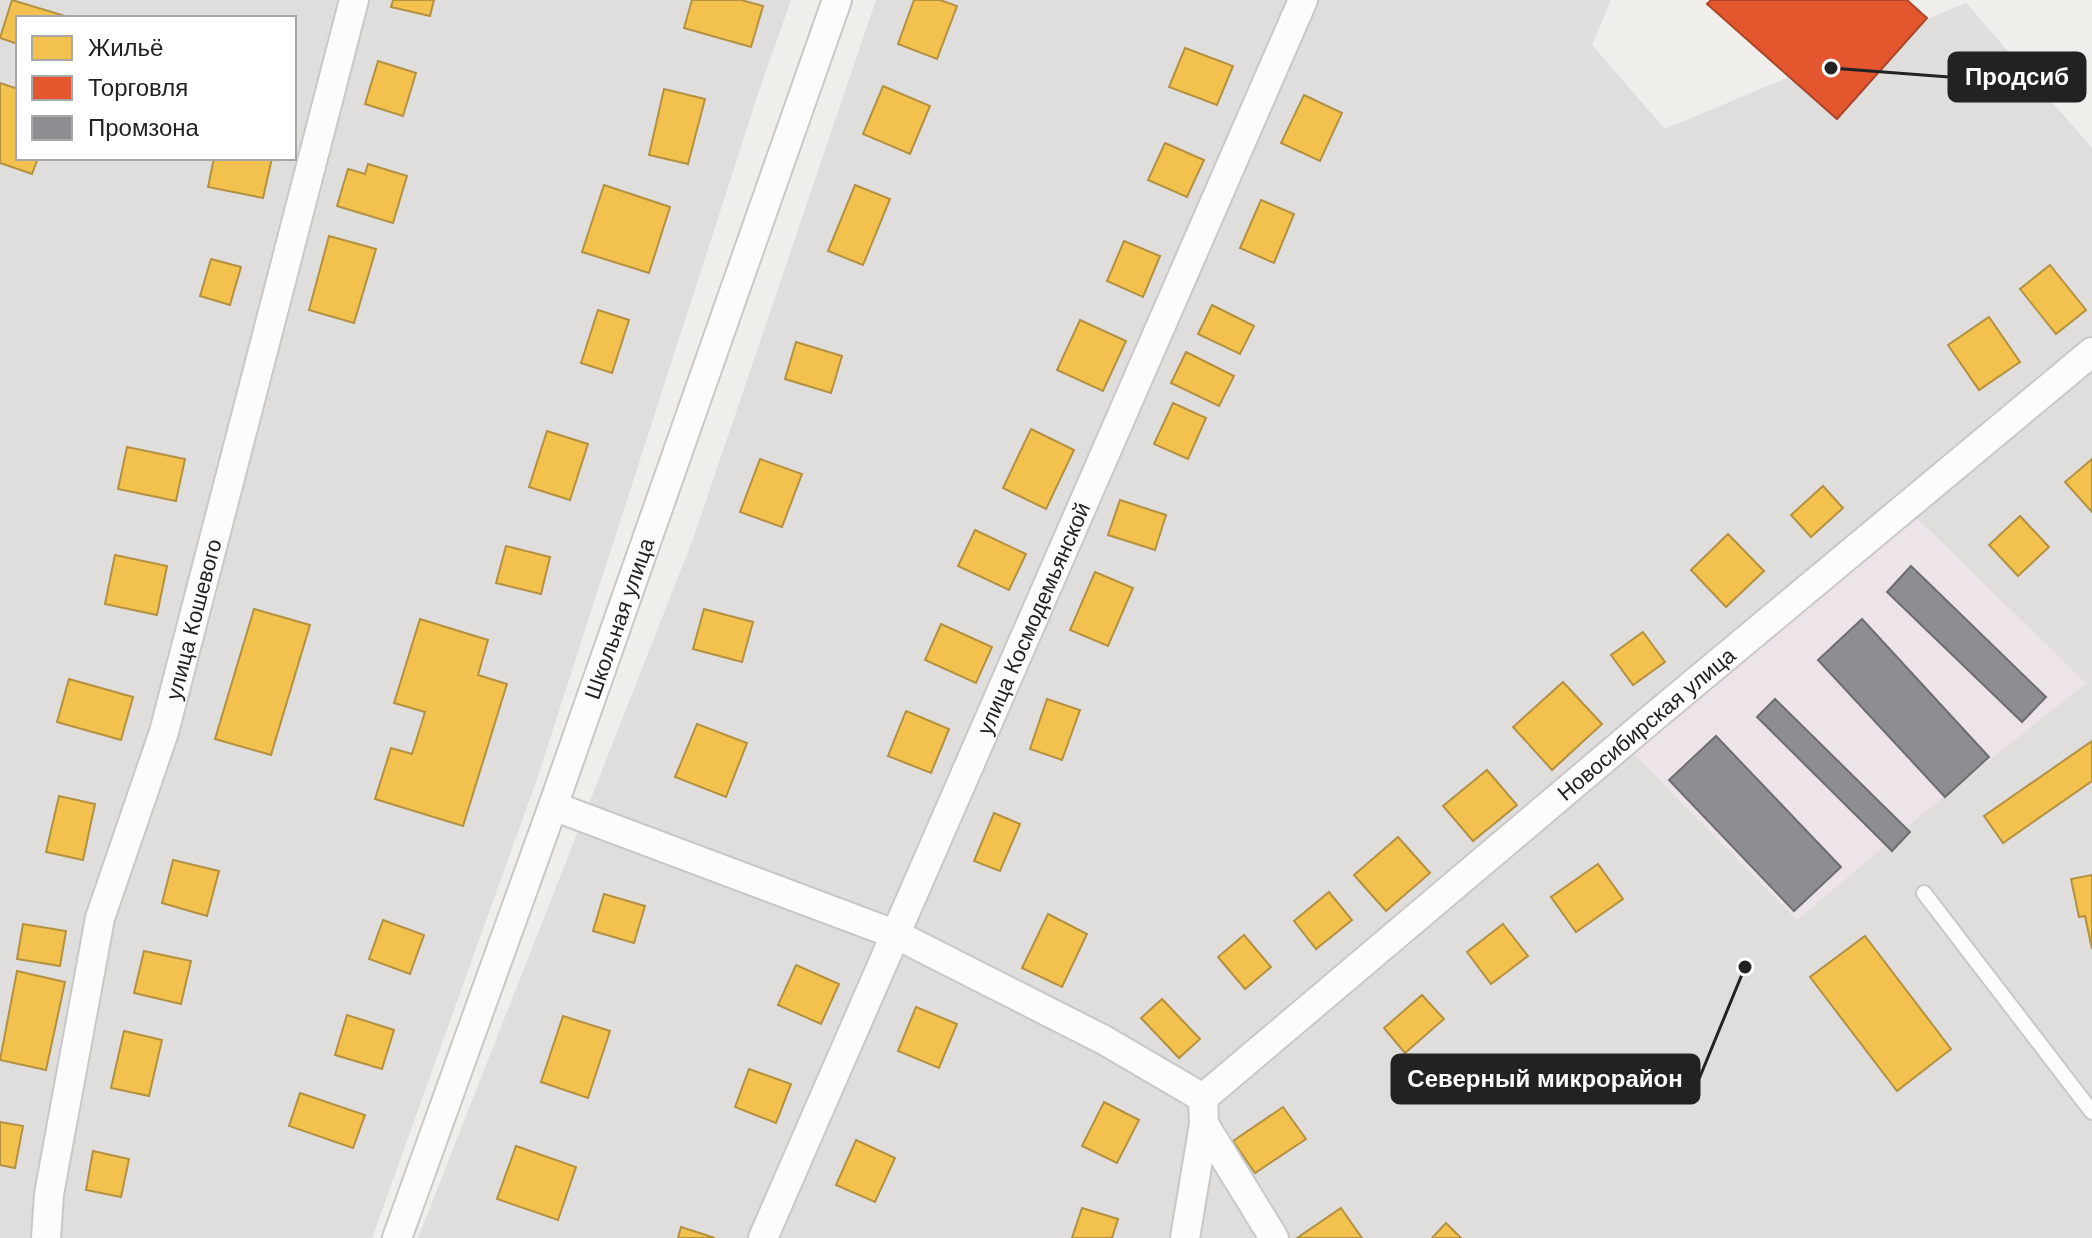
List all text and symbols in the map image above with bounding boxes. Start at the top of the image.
legend [16,16,296,160]
text: Жильё [88,34,163,61]
callout: Продсиб [1949,53,2085,101]
text: Продсиб [1965,63,2069,90]
text: Торговля [88,74,188,101]
text: Промзона [88,114,200,141]
street label: улица Космодемьянской [972,499,1095,739]
street label: Школьная улица [580,534,660,703]
street label: улица Кошевого [161,536,227,702]
street label: Новосибирская улица [1553,642,1741,806]
callout: Северный микрорайон [1392,1055,1699,1103]
text: Северный микрорайон [1407,1065,1683,1092]

